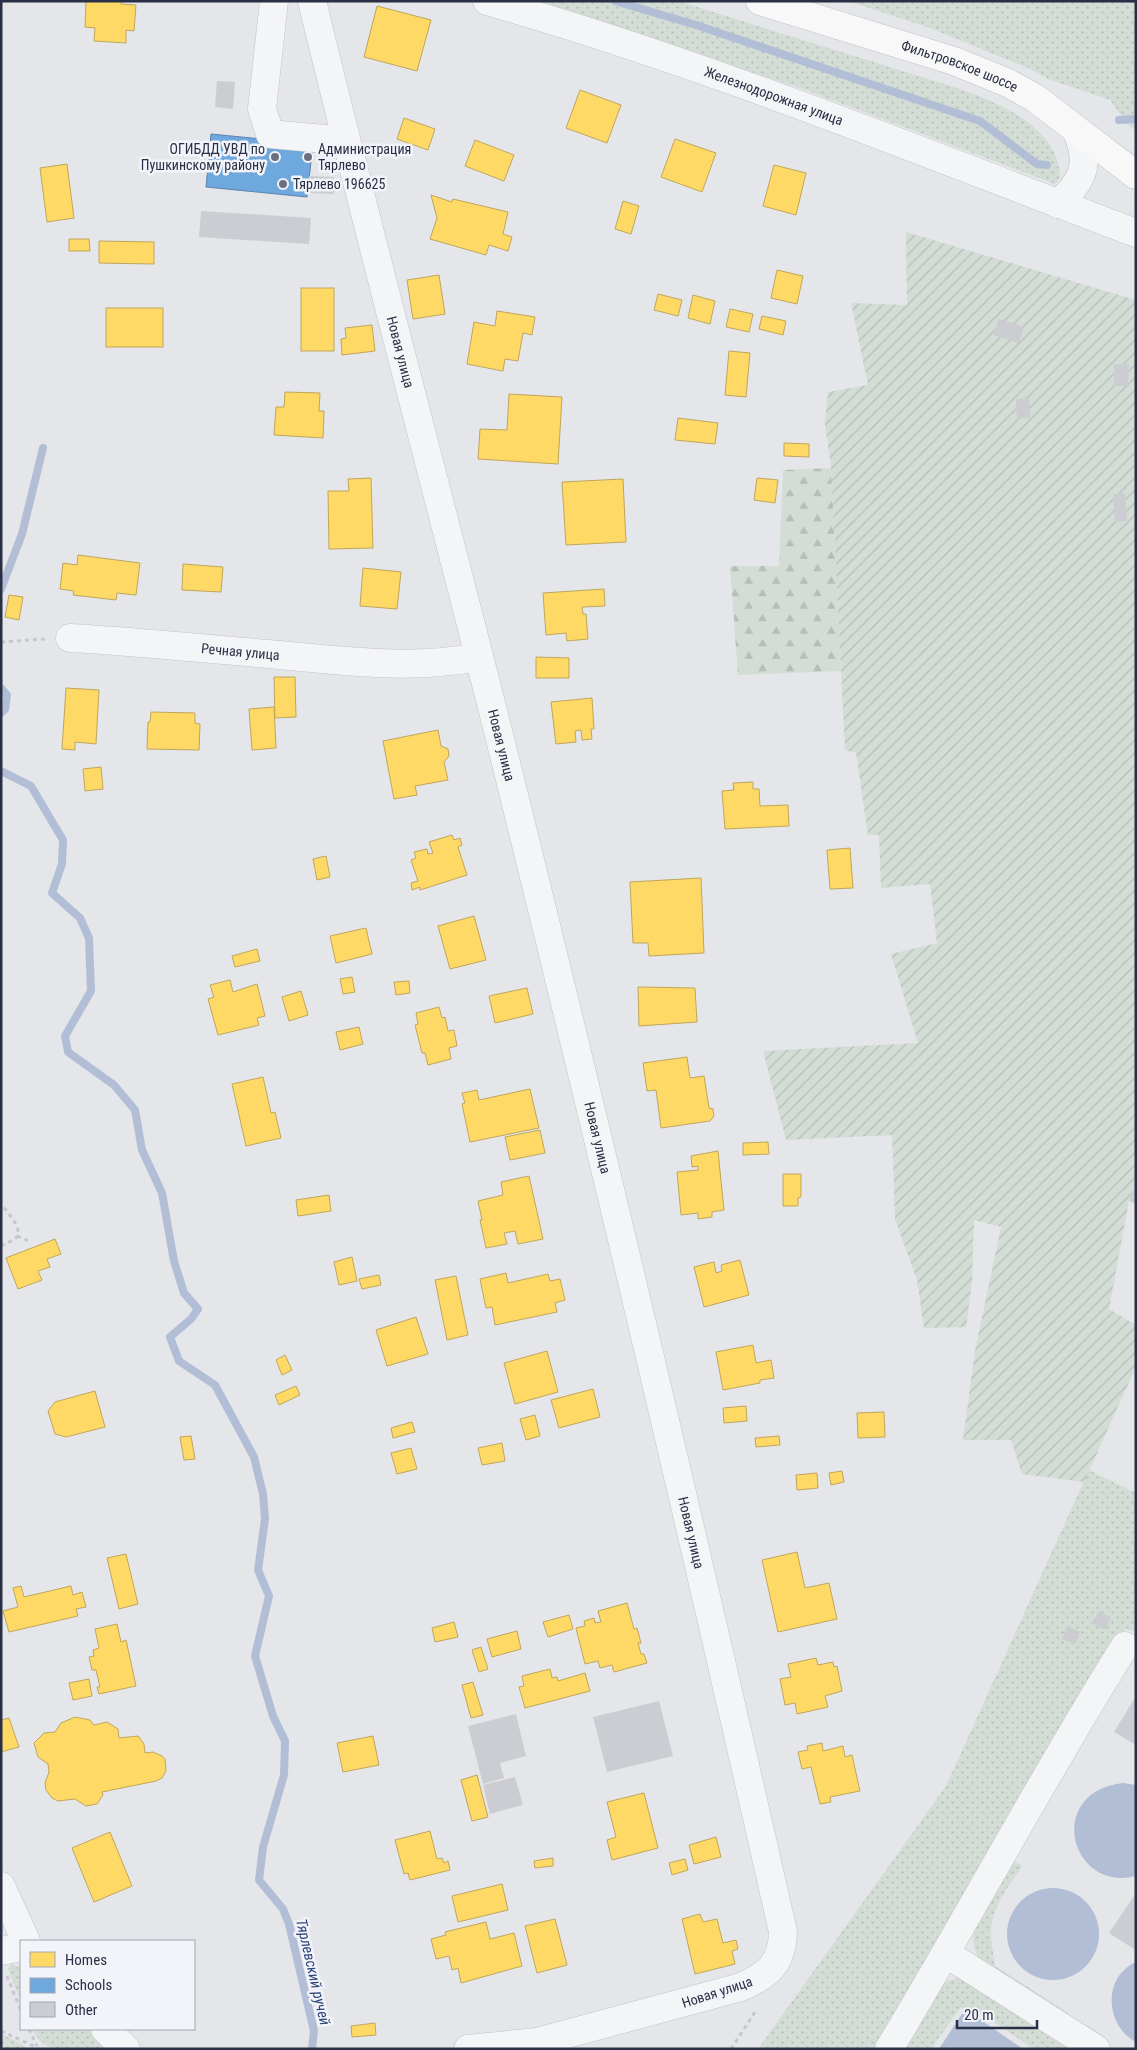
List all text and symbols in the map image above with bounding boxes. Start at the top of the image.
street label: Фильтровское шоссе [899,37,1021,95]
street label: Железнодорожная улица [702,63,845,128]
place label: ОГИБДД УВД по Пушкинскому району [141,141,265,173]
place label: Администрация Тярлево [318,141,411,173]
marker: ОГИБДД УВД по Пушкинскому району [269,151,281,163]
marker: Администрация Тярлево [302,151,314,163]
place label: Тярлево 196625 [293,176,385,192]
marker: Тярлево 196625 [277,178,289,190]
street label: Новая улица [384,314,417,390]
street label: Речная улица [200,640,280,663]
street label: Новая улица [485,708,518,783]
street label: Новая улица [581,1100,614,1175]
street label: Новая улица [675,1495,707,1570]
water label: Тярлевский ручей [292,1917,334,2027]
legend [20,1940,195,2030]
text: Homes [65,1951,107,1969]
street label: Новая улица [680,1973,754,2011]
text: Schools [65,1976,112,1994]
scale bar [957,1998,1037,2030]
text: Other [65,2001,98,2019]
text: 20 m [964,2006,994,2024]

